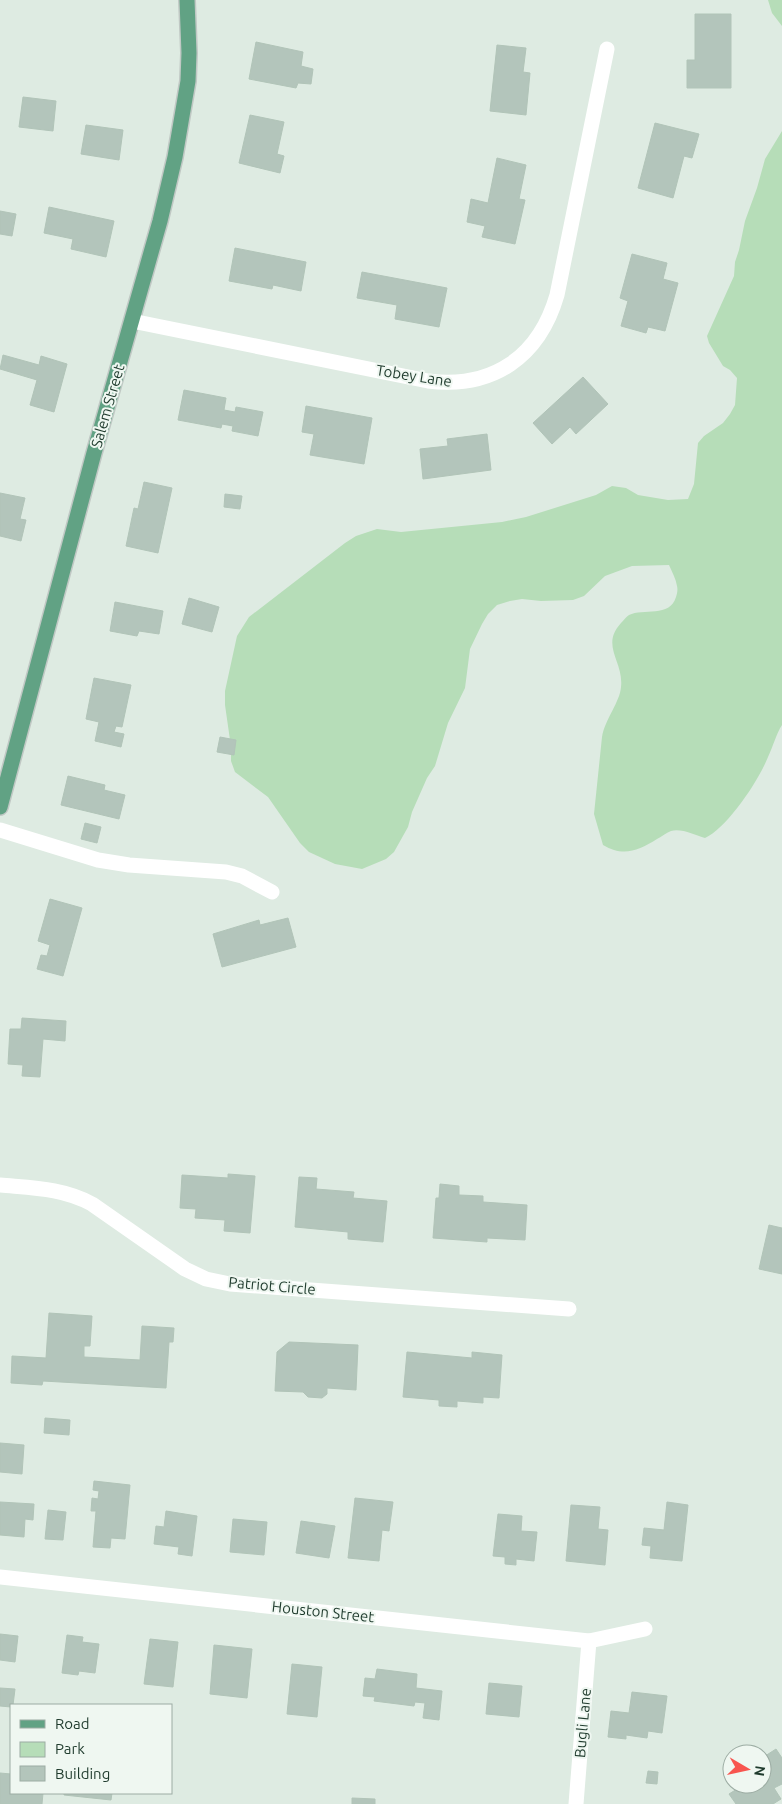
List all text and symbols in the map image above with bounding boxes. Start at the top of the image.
street label: Tobey Lane [375,361,453,390]
street label: Salem Street [87,362,128,450]
street label: Patriot Circle [228,1273,316,1298]
street label: Houston Street [271,1598,375,1625]
street label: Bugli Lane [571,1687,594,1759]
legend [10,1704,172,1794]
text: Road [55,1715,90,1732]
text: Park [55,1740,85,1757]
north arrow [722,1744,772,1794]
text: Building [55,1765,110,1782]
text: N [751,1765,769,1777]

